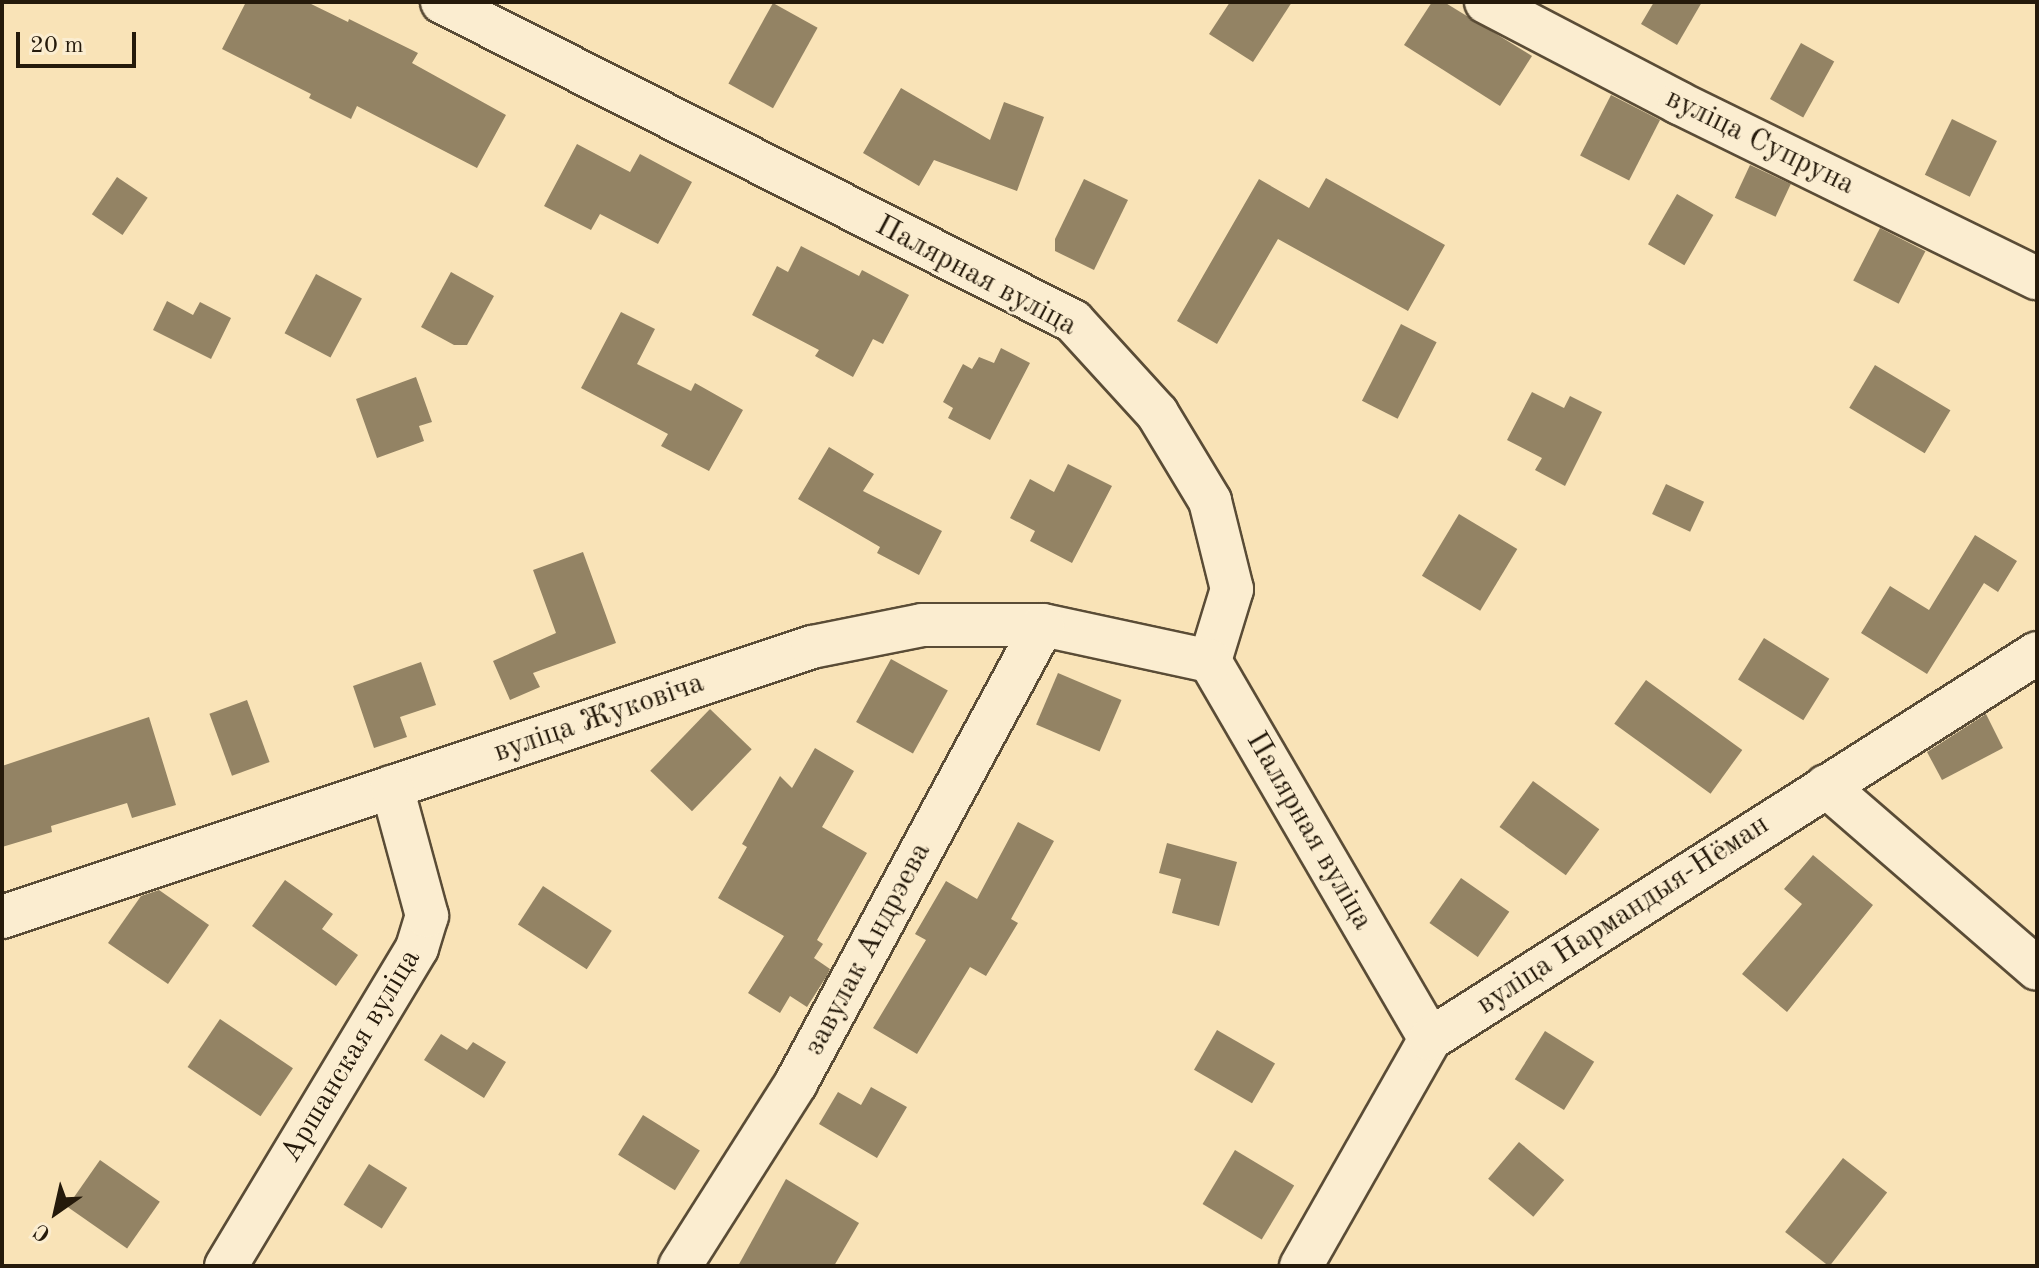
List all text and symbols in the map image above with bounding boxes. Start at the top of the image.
scale bar [20,16,140,66]
text: 20 m [30,34,84,58]
street label: вуліца Супруна [1660,81,1860,203]
street label: Палярная вуліца [869,208,1083,344]
street label: вуліца Жуковіча [489,665,709,771]
street label: Палярная вуліца [1238,725,1380,937]
street label: вуліца Нармандыя-Нёман [1470,807,1776,1023]
street label: завулак Андрэева [797,836,939,1062]
street label: Аршанская вуліца [273,943,429,1169]
north arrow [16,1172,96,1252]
text: С [30,1219,55,1245]

